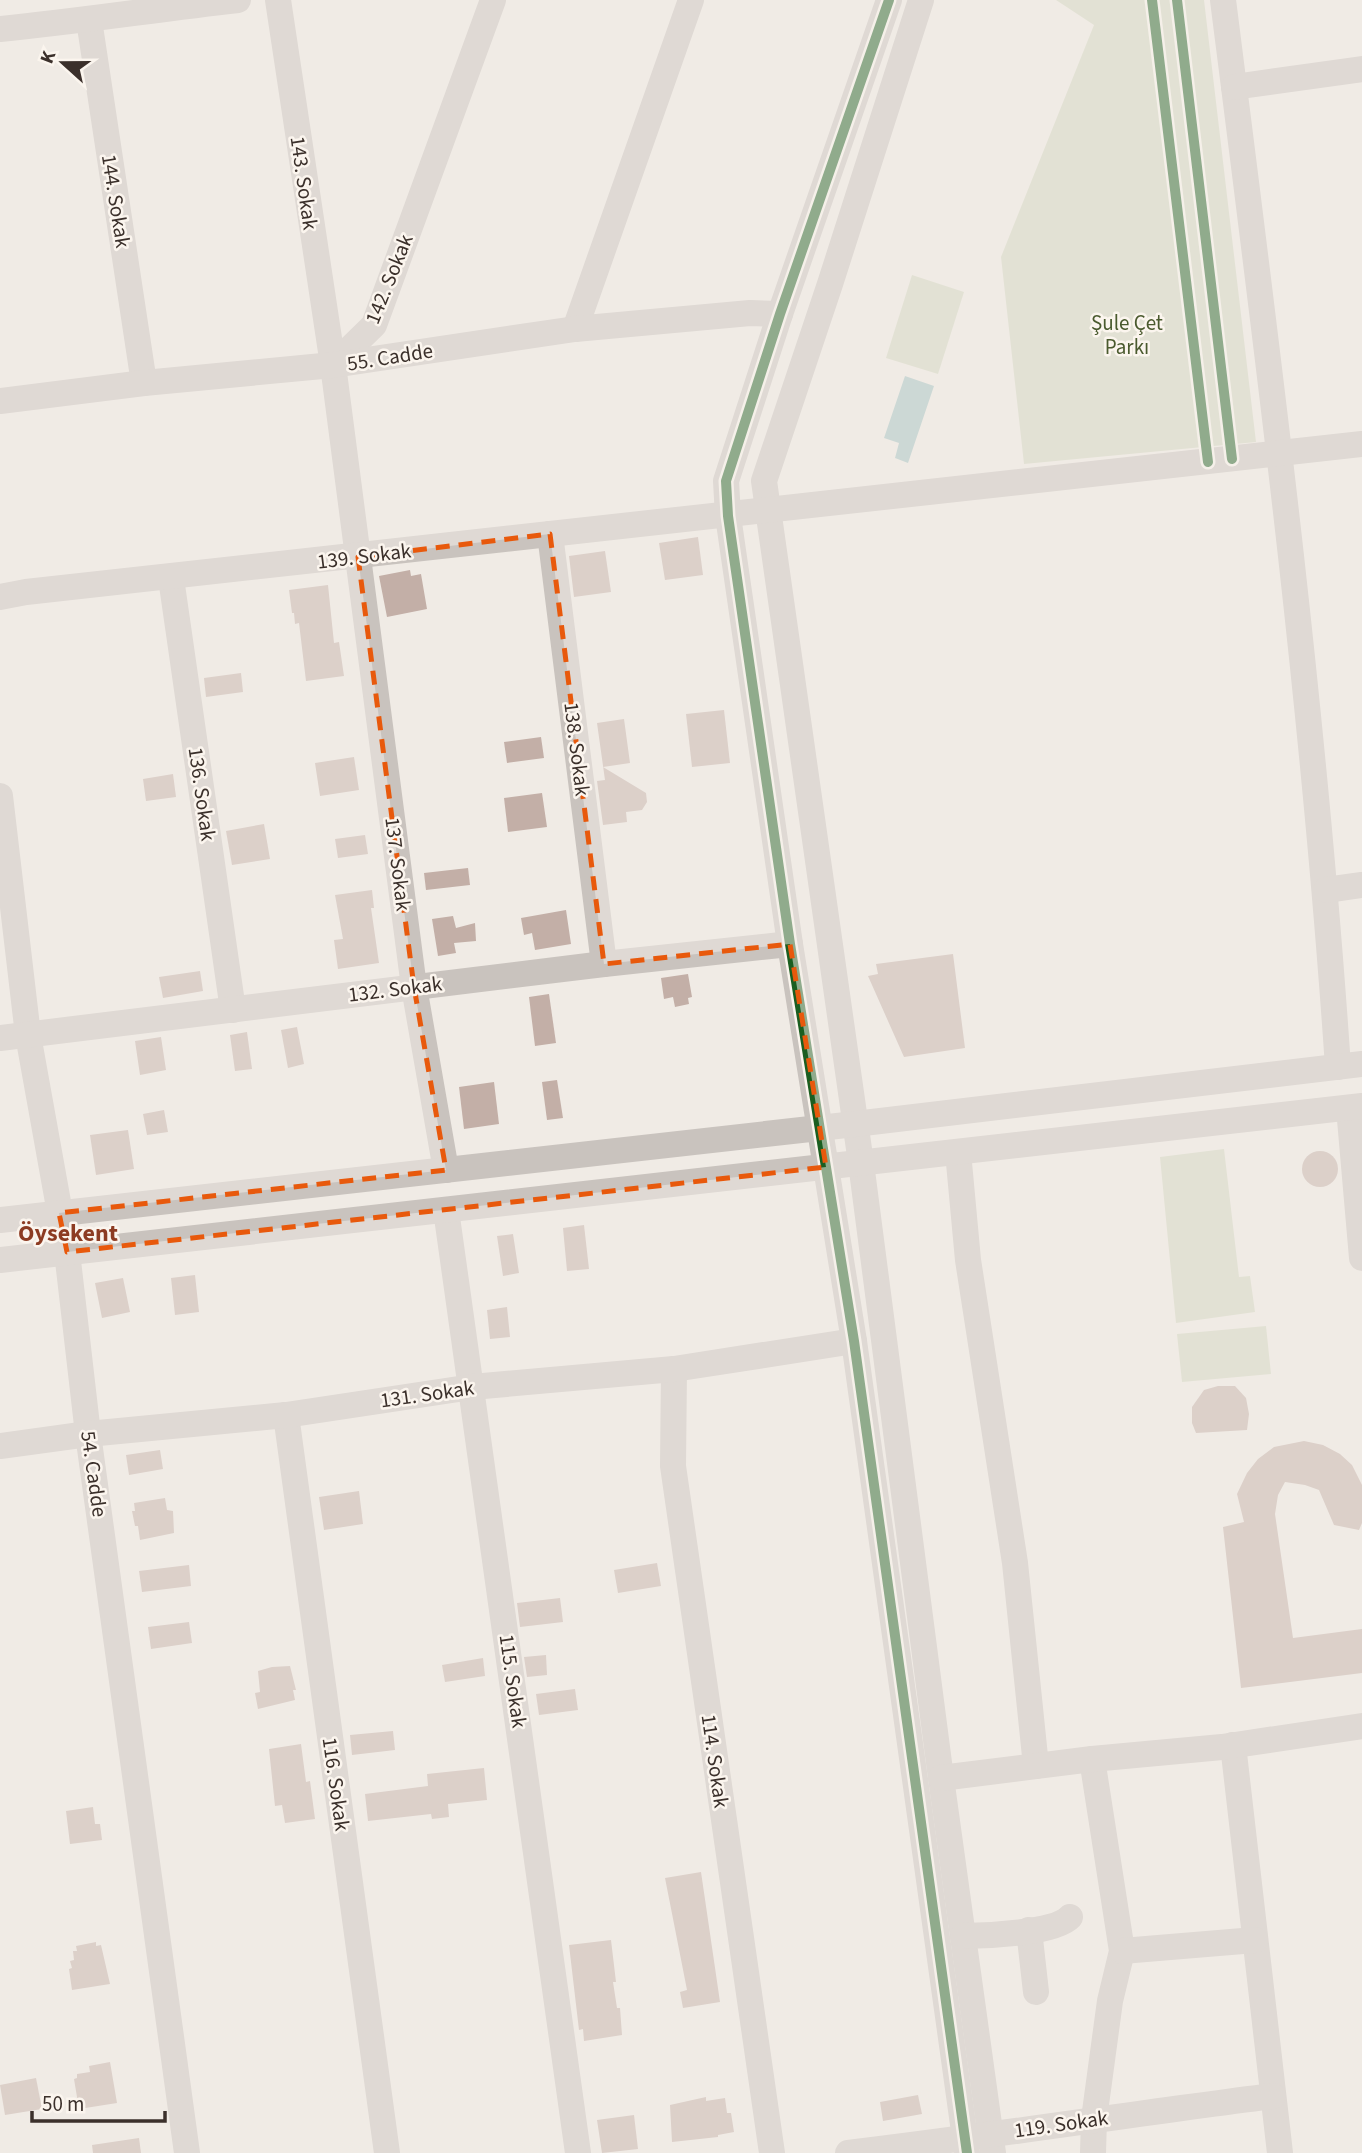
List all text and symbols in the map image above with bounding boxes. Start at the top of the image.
north arrow [28,28,98,98]
text: K [34,47,63,68]
street label: 143. Sokak [283,134,326,232]
street label: 144. Sokak [94,152,138,251]
street label: 142. Sokak [357,229,421,328]
park label: Şule Çet Parkı [1091,308,1163,362]
street label: 55. Cadde [345,335,435,379]
street label: 139. Sokak [315,535,413,577]
street label: 138. Sokak [556,700,598,798]
street label: 136. Sokak [181,745,224,843]
street label: 137. Sokak [377,815,419,913]
street label: 132. Sokak [346,968,444,1010]
district label: Öysekent [18,1216,118,1251]
street label: 131. Sokak [378,1372,476,1415]
street label: 54. Cadde [73,1429,115,1519]
street label: 115. Sokak [492,1632,535,1730]
street label: 114. Sokak [694,1712,737,1810]
street label: 116. Sokak [315,1735,358,1833]
scale bar [32,2080,164,2124]
text: 50 m [42,2089,84,2119]
street label: 119. Sokak [1012,2102,1110,2145]

